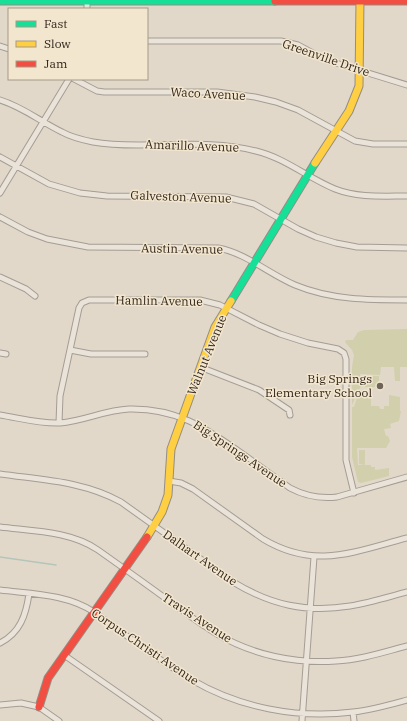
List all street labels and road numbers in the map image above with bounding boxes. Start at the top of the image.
street label: Greenville Drive [281,36,372,79]
street label: Waco Avenue [170,84,246,103]
street label: Amarillo Avenue [145,136,239,155]
street label: Galveston Avenue [130,187,232,206]
street label: Austin Avenue [141,240,223,257]
street label: Hamlin Avenue [115,292,203,309]
street label: Walnut Avenue [184,312,229,397]
street label: Big Springs Avenue [191,417,290,490]
street label: Dalhart Avenue [160,526,240,589]
street label: Travis Avenue [159,589,235,646]
street label: Corpus Christi Avenue [89,605,202,688]

